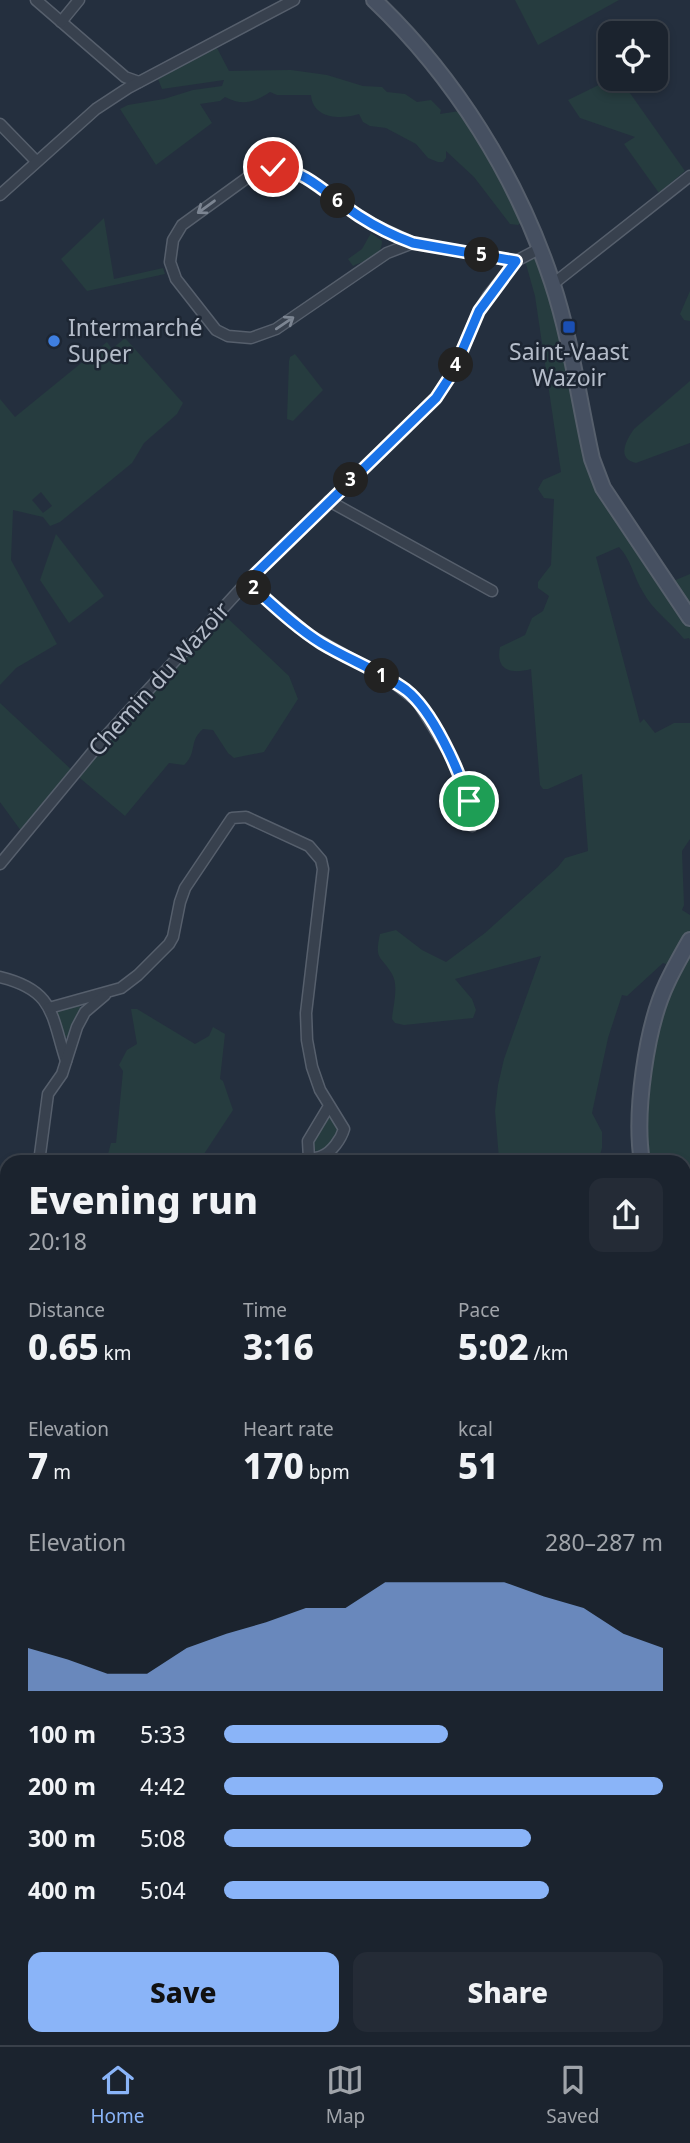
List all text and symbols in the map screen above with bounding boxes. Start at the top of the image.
map controls [598,21,668,91]
button: locate [598,21,668,91]
pin [243,137,303,197]
icon: check [254,148,292,186]
pin: 6 [320,184,356,218]
text: 6 [332,187,343,213]
one-way arrow [197,200,216,214]
pin: 5 [464,238,500,272]
text: 5 [476,241,487,267]
place label: Intermarché Super [68,311,202,369]
one-way arrow [274,316,294,330]
marker: Saint-Vaast Wazoir [561,319,577,335]
marker: Intermarché Super [46,333,62,349]
place label: Saint-Vaast Wazoir [509,335,629,393]
pin: 4 [438,348,474,382]
text: 4 [450,351,461,377]
pin: 3 [334,462,368,498]
text: 3 [345,466,356,492]
pin: 2 [236,570,272,606]
text: 2 [248,574,259,600]
street label: Chemin du Wazoir [80,594,237,762]
pin: 1 [364,658,400,694]
text: 1 [376,662,387,688]
pin [439,771,499,831]
icon: arrive [450,782,488,820]
text: Evening run [28,1173,258,1225]
button: share [589,1178,663,1252]
text: 20:18 [28,1225,87,1257]
text: Distance [28,1297,105,1323]
text: Time [243,1297,287,1323]
text: Pace [458,1297,500,1323]
text: 0.65 [28,1323,99,1370]
text: 3:16 [243,1323,314,1370]
text: 5:02 [458,1323,529,1370]
text: km [99,1340,132,1366]
text: /km [529,1340,569,1366]
text: Elevation [28,1416,109,1442]
text: Heart rate [243,1416,334,1442]
text: kcal [458,1416,493,1442]
text: 7 [28,1442,48,1489]
text: 170 [243,1442,304,1489]
text: 51 [458,1442,498,1489]
text: m [48,1459,71,1485]
text: bpm [304,1459,350,1485]
text: Elevation [28,1526,126,1558]
text: 280–287 m [545,1526,663,1558]
text: 100 m [28,1718,96,1750]
text: 5:33 [140,1718,186,1750]
text: 200 m [28,1770,96,1802]
text: 4:42 [140,1770,186,1802]
text: 300 m [28,1822,96,1854]
text: 5:08 [140,1822,186,1854]
text: 400 m [28,1874,96,1906]
text: 5:04 [140,1874,186,1906]
button: Save [28,1952,339,2032]
button: Share [353,1952,663,2032]
tab: Home [91,2061,145,2129]
tab: Map [326,2061,365,2129]
tab: Saved [546,2061,599,2129]

